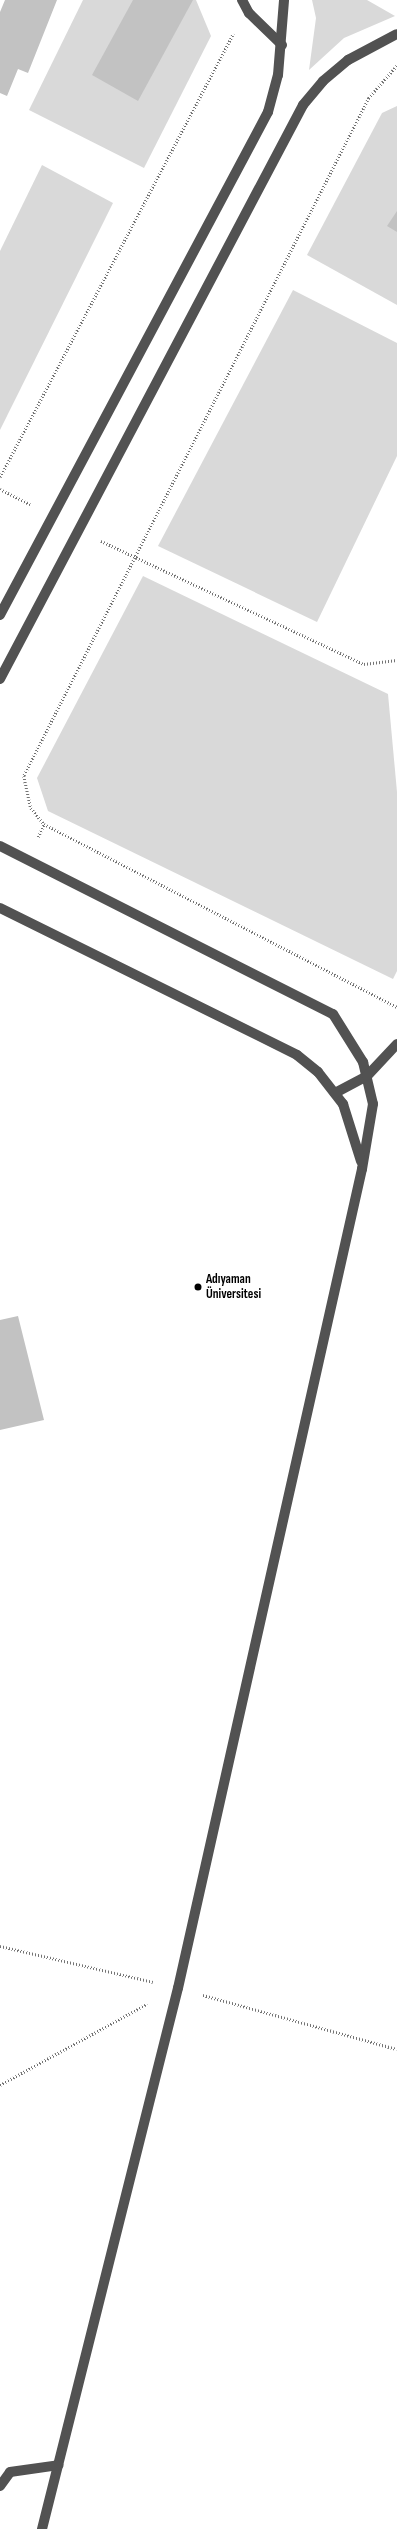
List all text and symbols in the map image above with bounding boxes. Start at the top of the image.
place label: Adıyaman Üniversitesi [206,1272,261,1303]
marker: Adıyaman Üniversitesi [193,1282,203,1292]

